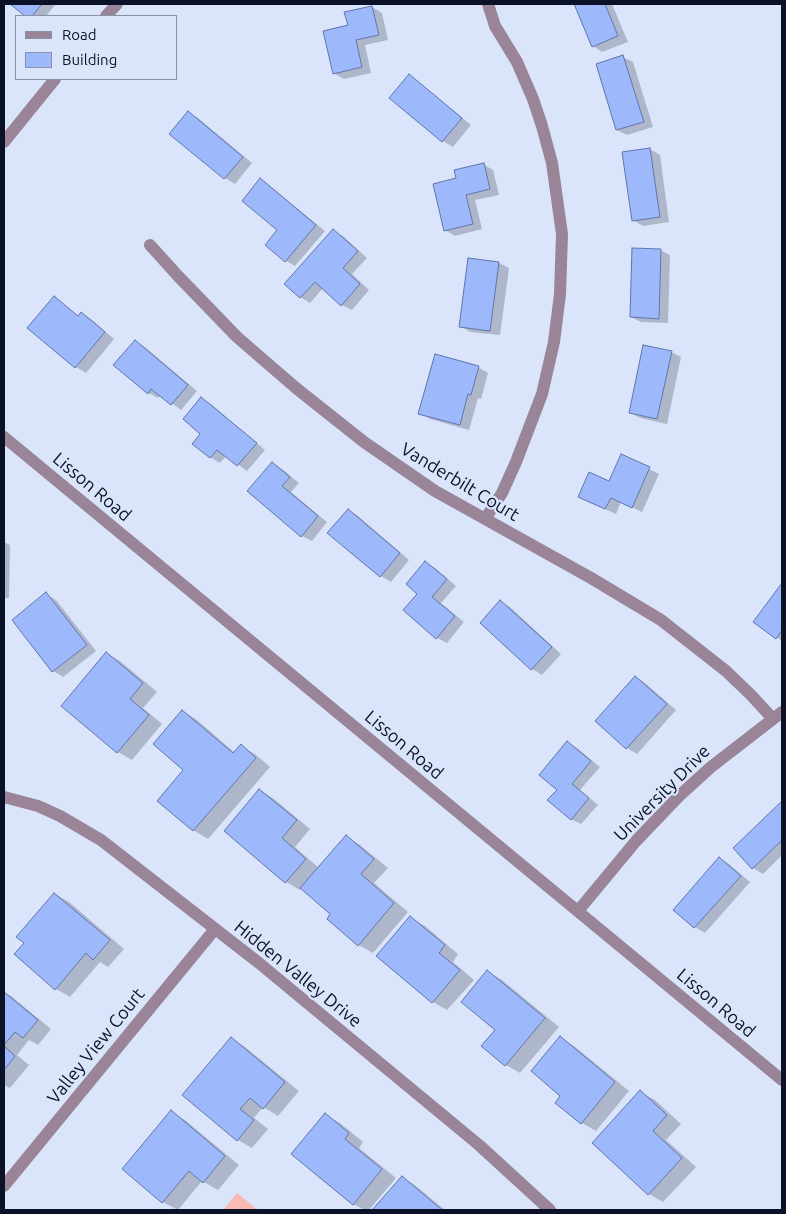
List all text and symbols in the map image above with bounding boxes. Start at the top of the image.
legend [15,15,178,80]
text: Road [62,26,97,43]
text: Building [62,51,117,68]
street label: Vanderbilt Court [397,438,523,526]
street label: Lisson Road [48,448,136,526]
street label: Lisson Road [360,706,448,784]
street label: University Drive [609,740,715,846]
street label: Hidden Valley Drive [230,916,366,1032]
street label: Lisson Road [672,964,760,1042]
street label: Valley View Court [43,984,149,1108]

